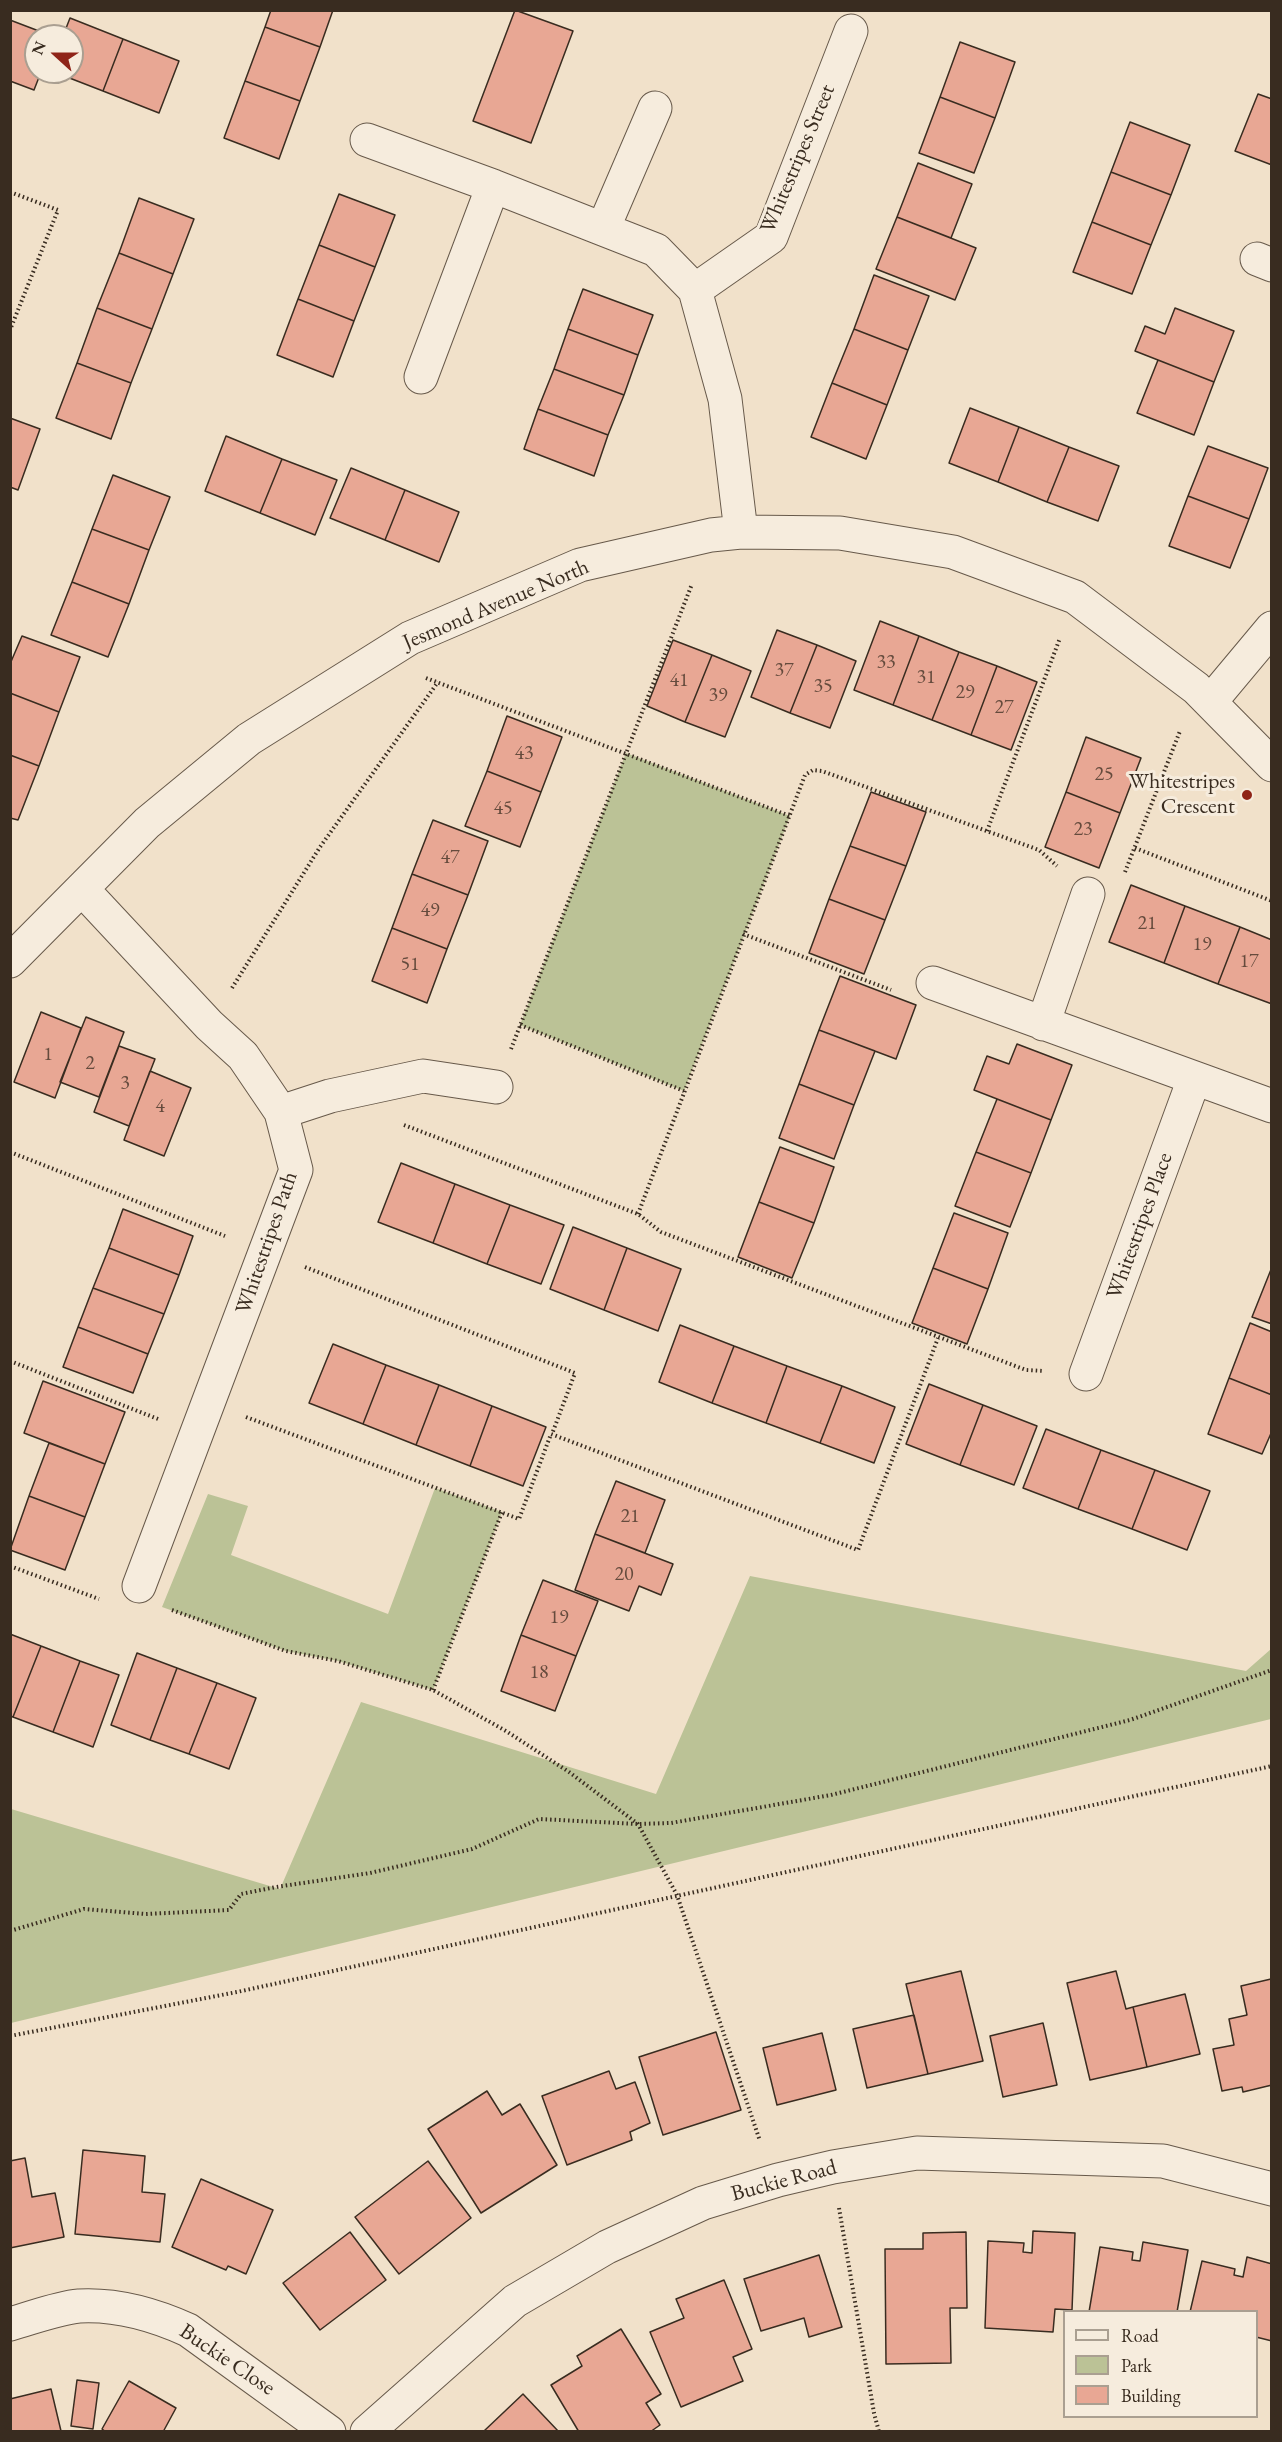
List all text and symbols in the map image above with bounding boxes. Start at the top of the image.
north arrow [24,24,84,84]
text: N [26,38,51,58]
street label: Whitestripes Street [755,81,841,237]
street label: Jesmond Avenue North [399,554,593,656]
house number: 33 [876,651,896,675]
house number: 37 [774,659,794,683]
house number: 31 [916,666,936,690]
house number: 41 [669,669,689,693]
house number: 35 [813,675,833,699]
house number: 29 [955,681,975,705]
house number: 39 [708,684,728,708]
house number: 27 [994,696,1014,720]
house number: 43 [514,742,534,766]
house number: 25 [1094,763,1114,787]
place label: Whitestripes Crescent [1129,769,1235,820]
marker: Whitestripes Crescent [1240,788,1254,802]
house number: 45 [493,797,513,821]
house number: 23 [1073,818,1093,842]
house number: 47 [440,846,460,870]
house number: 49 [420,899,440,923]
house number: 21 [1137,912,1157,936]
house number: 19 [1192,933,1212,957]
house number: 17 [1239,950,1259,974]
house number: 51 [400,953,420,977]
house number: 1 [43,1043,53,1067]
house number: 2 [85,1052,95,1076]
house number: 3 [120,1072,130,1096]
house number: 4 [155,1095,165,1119]
street label: Whitestripes Place [1101,1149,1179,1303]
street label: Whitestripes Path [230,1168,304,1318]
house number: 21 [620,1505,640,1529]
house number: 20 [614,1563,634,1587]
house number: 19 [549,1606,569,1630]
house number: 18 [529,1661,549,1685]
street label: Buckie Road [728,2154,840,2208]
legend [1063,2310,1258,2418]
street label: Buckie Close [174,2318,280,2402]
text: Road [1121,2324,1159,2347]
text: Park [1121,2354,1152,2377]
text: Building [1121,2384,1181,2407]

